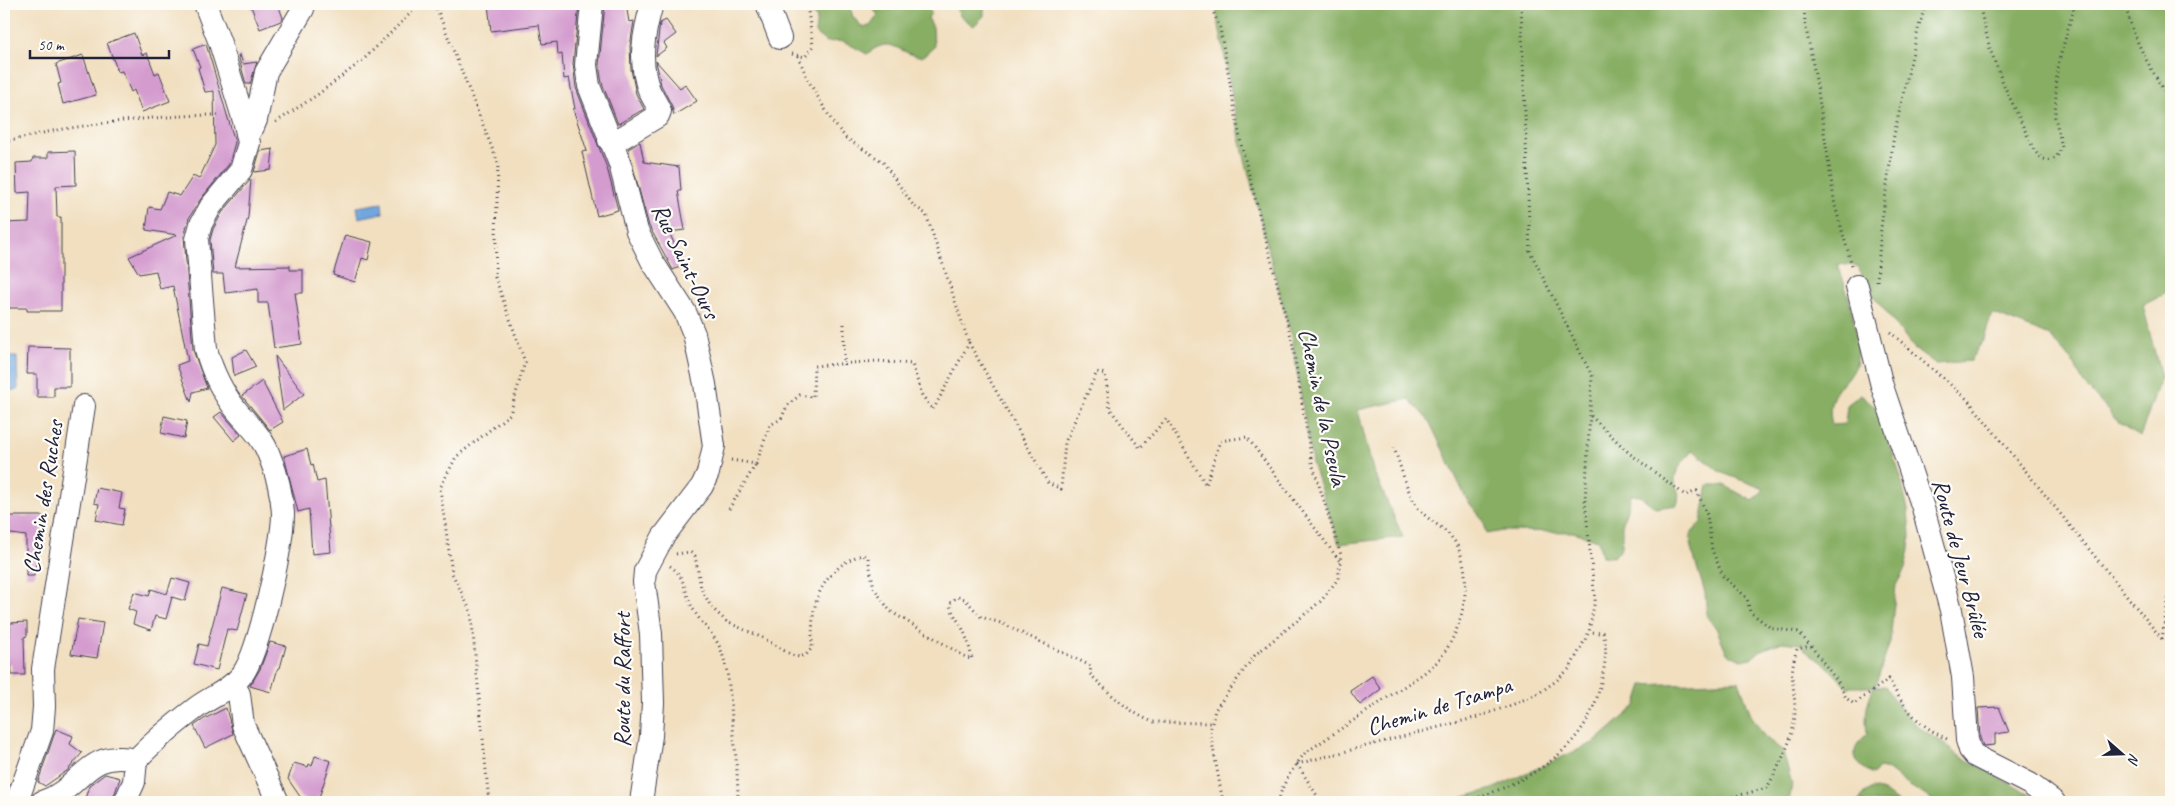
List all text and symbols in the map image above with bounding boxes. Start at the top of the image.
scale bar [30,28,169,60]
text: 50 m [38,36,65,55]
street label: Rue Saint-Ours [645,198,728,325]
street label: Chemin de la Pseula [1292,326,1355,490]
street label: Chemin des Ruches [16,417,70,576]
street label: Route de Jeur Brûlée [1925,476,1997,643]
street label: Route du Raffort [607,610,637,748]
street label: Chemin de Tsampa [1363,669,1516,742]
north arrow [2098,728,2148,778]
text: N [2123,751,2143,767]

